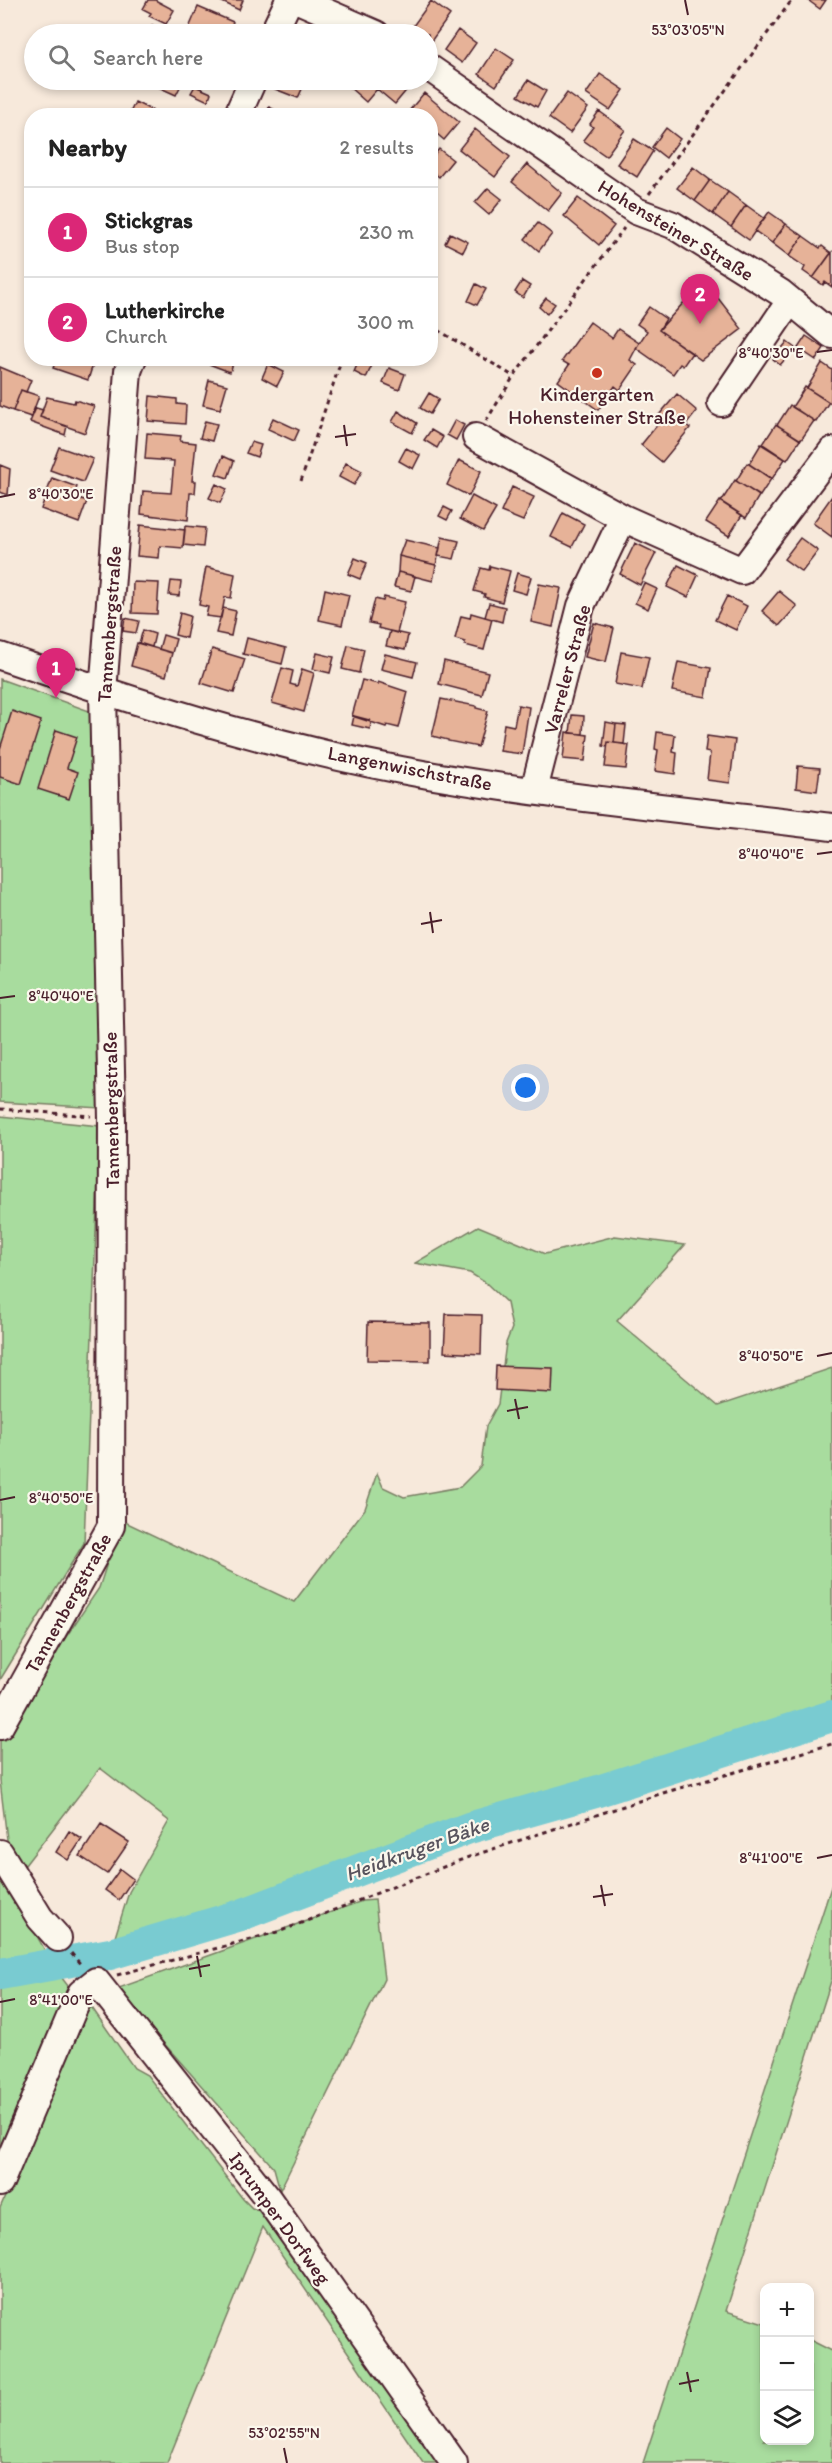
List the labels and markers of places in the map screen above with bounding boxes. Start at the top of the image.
pin: 2 [680,274,720,324]
marker: Kindergarten Hohensteiner Straße [590,366,604,380]
place label: Kindergarten Hohensteiner Straße [508,382,686,429]
pin: 1 [36,648,76,698]

